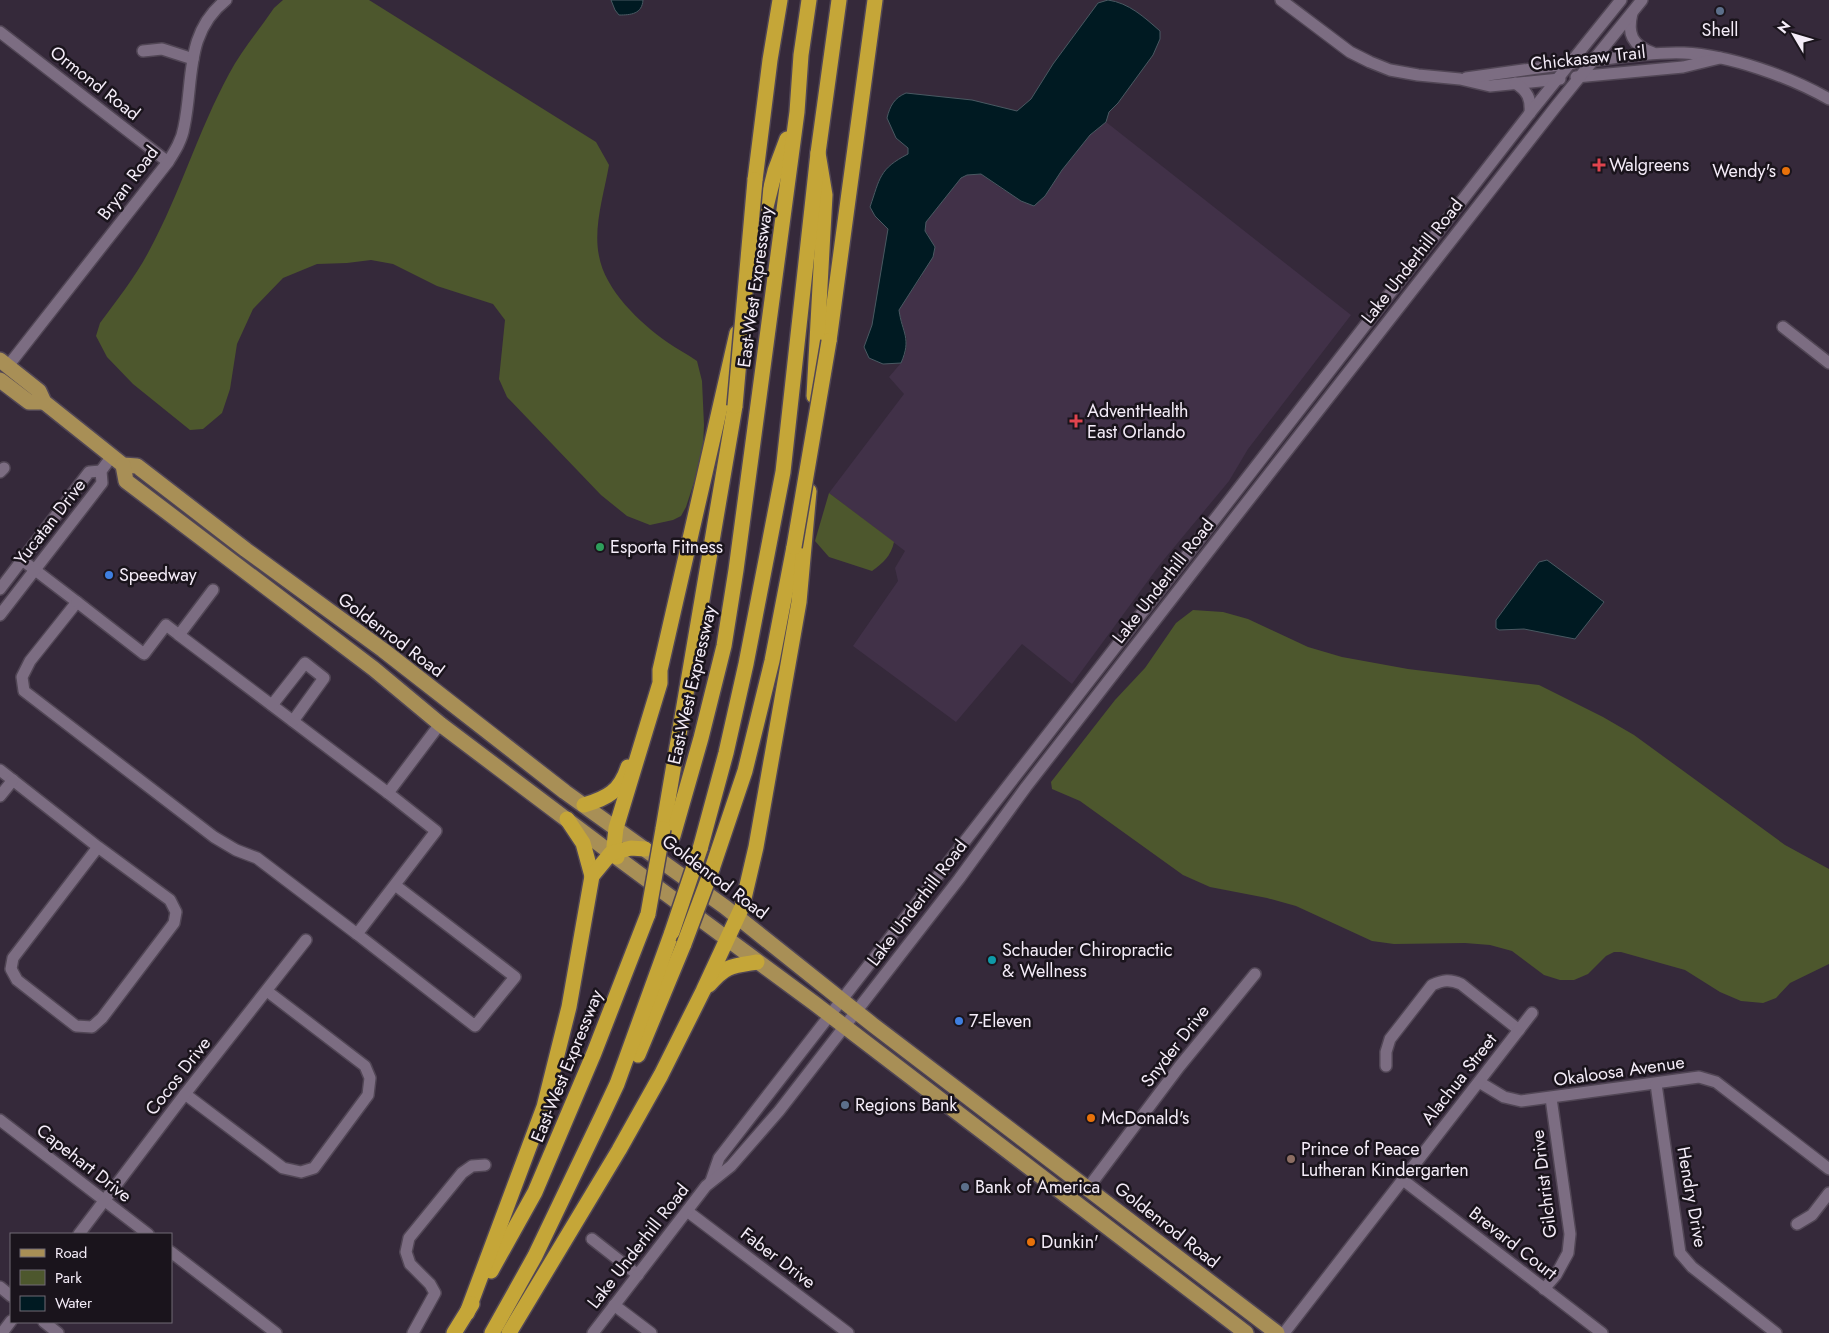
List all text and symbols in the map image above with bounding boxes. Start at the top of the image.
marker: Shell [1714,5,1726,17]
north arrow [1769,10,1819,60]
text: N [1772,16,1795,38]
place label: Shell [1702,17,1738,43]
street label: Ormond Road [44,39,146,127]
street label: Chickasaw Trail [1529,39,1647,77]
street label: Bryan Road [91,140,165,226]
place label: Walgreens [1609,152,1689,178]
place label: Wendy's [1712,158,1776,184]
marker: Walgreens [1593,159,1605,171]
marker: Wendy's [1780,165,1792,177]
street label: Lake Underhill Road [1355,193,1469,329]
street label: East-West Expressway [731,205,779,369]
place label: AdventHealth East Orlando [1087,398,1189,445]
marker: AdventHealth East Orlando [1069,414,1083,428]
street label: Yucatan Drive [8,473,92,571]
street label: Lake Underhill Road [1106,513,1220,649]
place label: Esporta Fitness [610,534,723,560]
marker: Esporta Fitness [594,541,606,553]
place label: Speedway [119,562,197,588]
marker: Speedway [103,569,115,581]
street label: Goldenrod Road [332,586,450,684]
street label: East-West Expressway [661,603,723,767]
street label: Goldenrod Road [656,828,774,926]
street label: Lake Underhill Road [861,834,973,972]
place label: Schauder Chiropractic & Wellness [1002,937,1173,984]
marker: Schauder Chiropractic & Wellness [986,954,998,966]
street label: East-West Expressway [524,986,610,1146]
street label: Snyder Drive [1135,999,1215,1093]
place label: 7-Eleven [969,1008,1032,1034]
marker: 7-Eleven [953,1015,965,1027]
street label: Alachua Street [1415,1027,1503,1130]
street label: Cocos Drive [139,1031,217,1121]
street label: Okaloosa Avenue [1552,1049,1686,1093]
place label: Regions Bank [855,1092,957,1118]
marker: Regions Bank [839,1099,851,1111]
place label: McDonald's [1101,1105,1189,1131]
marker: McDonald's [1085,1112,1097,1124]
street label: Capehart Drive [31,1117,137,1209]
street label: Gilchrist Drive [1524,1128,1564,1240]
place label: Prince of Peace Lutheran Kindergarten [1301,1136,1469,1183]
street label: Hendry Drive [1670,1145,1714,1249]
marker: Prince of Peace Lutheran Kindergarten [1285,1153,1297,1165]
place label: Bank of America [975,1174,1100,1200]
street label: Goldenrod Road [1109,1176,1225,1274]
street label: Lake Underhill Road [581,1178,695,1314]
marker: Bank of America [959,1181,971,1193]
street label: Brevard Court [1463,1200,1563,1286]
street label: Faber Drive [735,1221,821,1295]
place label: Dunkin' [1041,1229,1099,1255]
legend [10,1233,172,1323]
marker: Dunkin' [1025,1236,1037,1248]
text: Road [55,1242,87,1264]
text: Park [55,1267,82,1289]
text: Water [55,1292,93,1314]

